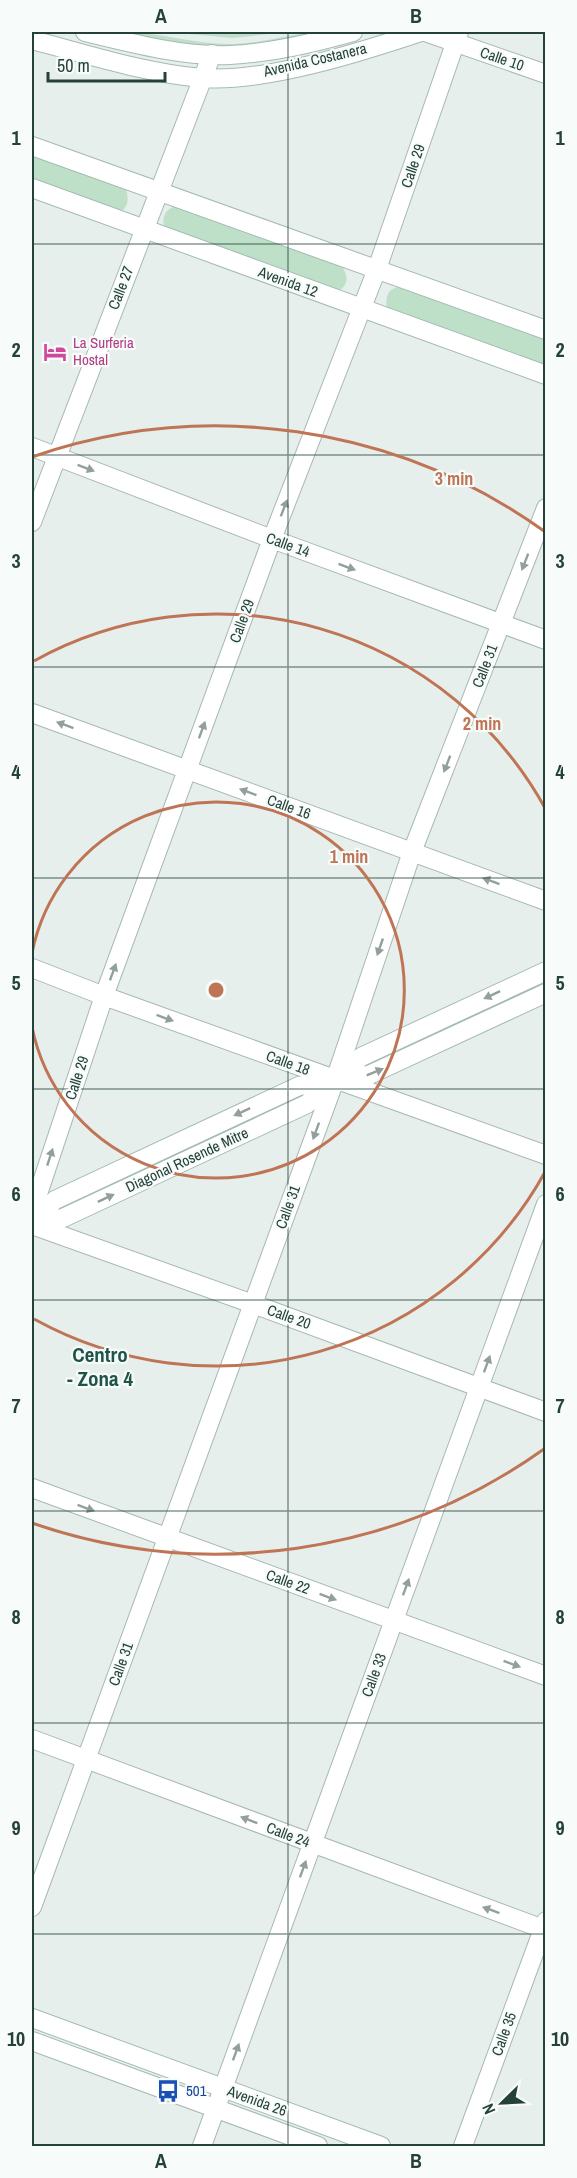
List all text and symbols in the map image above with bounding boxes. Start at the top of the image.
text: A [155,2,167,29]
text: B [410,2,422,29]
street label: Avenida Costanera [260,37,369,82]
street label: Calle 10 [477,41,527,76]
scale bar [48,45,165,83]
text: 50 m [57,53,90,78]
text: 1 [11,124,21,151]
text: 1 [555,124,565,151]
street label: Calle 29 [395,141,430,191]
street label: Avenida 12 [254,261,321,302]
street label: Calle 27 [103,263,138,313]
place label: La Surferia Hostal [73,332,134,370]
text: 2 [11,336,21,363]
text: 2 [555,336,565,363]
hotel icon: La Surferia Hostal [42,339,68,365]
one-way arrow [77,464,95,473]
text: 3 min [435,466,473,491]
one-way arrow [280,499,289,517]
street label: Calle 14 [263,527,313,562]
text: 3 [11,547,21,574]
text: 3 [555,547,565,574]
one-way arrow [520,554,530,572]
one-way arrow [338,562,356,572]
street label: Calle 29 [224,596,259,646]
street label: Calle 31 [467,641,502,691]
text: 2 min [463,711,501,736]
one-way arrow [56,720,74,729]
one-way arrow [197,721,207,739]
one-way arrow [442,755,451,773]
text: 4 [11,758,21,785]
text: 4 [555,758,565,785]
one-way arrow [239,787,257,797]
street label: Calle 16 [264,789,314,824]
text: 1 min [330,844,368,869]
one-way arrow [481,876,499,886]
one-way arrow [375,938,385,956]
one-way arrow [108,963,118,981]
text: 5 [11,969,21,996]
text: 5 [555,969,565,996]
centre of rings [206,980,226,1000]
one-way arrow [484,991,501,1000]
one-way arrow [156,1014,174,1024]
street label: Calle 18 [263,1045,313,1080]
street label: Calle 29 [60,1053,94,1103]
one-way arrow [367,1067,385,1077]
one-way arrow [234,1108,251,1117]
street label: Diagonal Rosende Mitre [122,1122,252,1197]
one-way arrow [311,1122,321,1140]
one-way arrow [46,1148,55,1166]
text: 6 [11,1180,21,1207]
text: 6 [555,1180,565,1207]
street label: Calle 31 [270,1182,305,1232]
one-way arrow [98,1194,115,1203]
street label: Calle 20 [264,1299,314,1334]
district label: Centro - Zona 4 [67,1340,133,1393]
one-way arrow [483,1355,493,1373]
text: 7 [11,1392,21,1419]
text: 7 [555,1392,565,1419]
one-way arrow [78,1503,96,1513]
street label: Calle 22 [263,1564,313,1599]
one-way arrow [402,1578,411,1596]
one-way arrow [320,1593,338,1603]
text: 8 [11,1603,21,1630]
text: 8 [555,1603,565,1630]
street label: Calle 31 [103,1639,138,1689]
street label: Calle 33 [356,1650,391,1700]
one-way arrow [503,1660,521,1670]
text: 9 [11,1814,21,1841]
text: 9 [555,1814,565,1841]
one-way arrow [239,1815,257,1825]
street label: Calle 24 [263,1817,313,1852]
one-way arrow [299,1860,309,1878]
one-way arrow [481,1904,499,1914]
street label: Calle 35 [486,2009,521,2059]
text: 10 [7,2025,25,2052]
text: 10 [551,2025,569,2052]
one-way arrow [232,2043,242,2061]
north arrow [472,2073,532,2133]
bus stop icon: 501 [155,2078,181,2104]
place label: 501 [186,2080,207,2101]
street label: Avenida 26 [223,2080,290,2121]
text: N [476,2100,500,2118]
text: A [155,2147,167,2174]
text: B [410,2147,422,2174]

